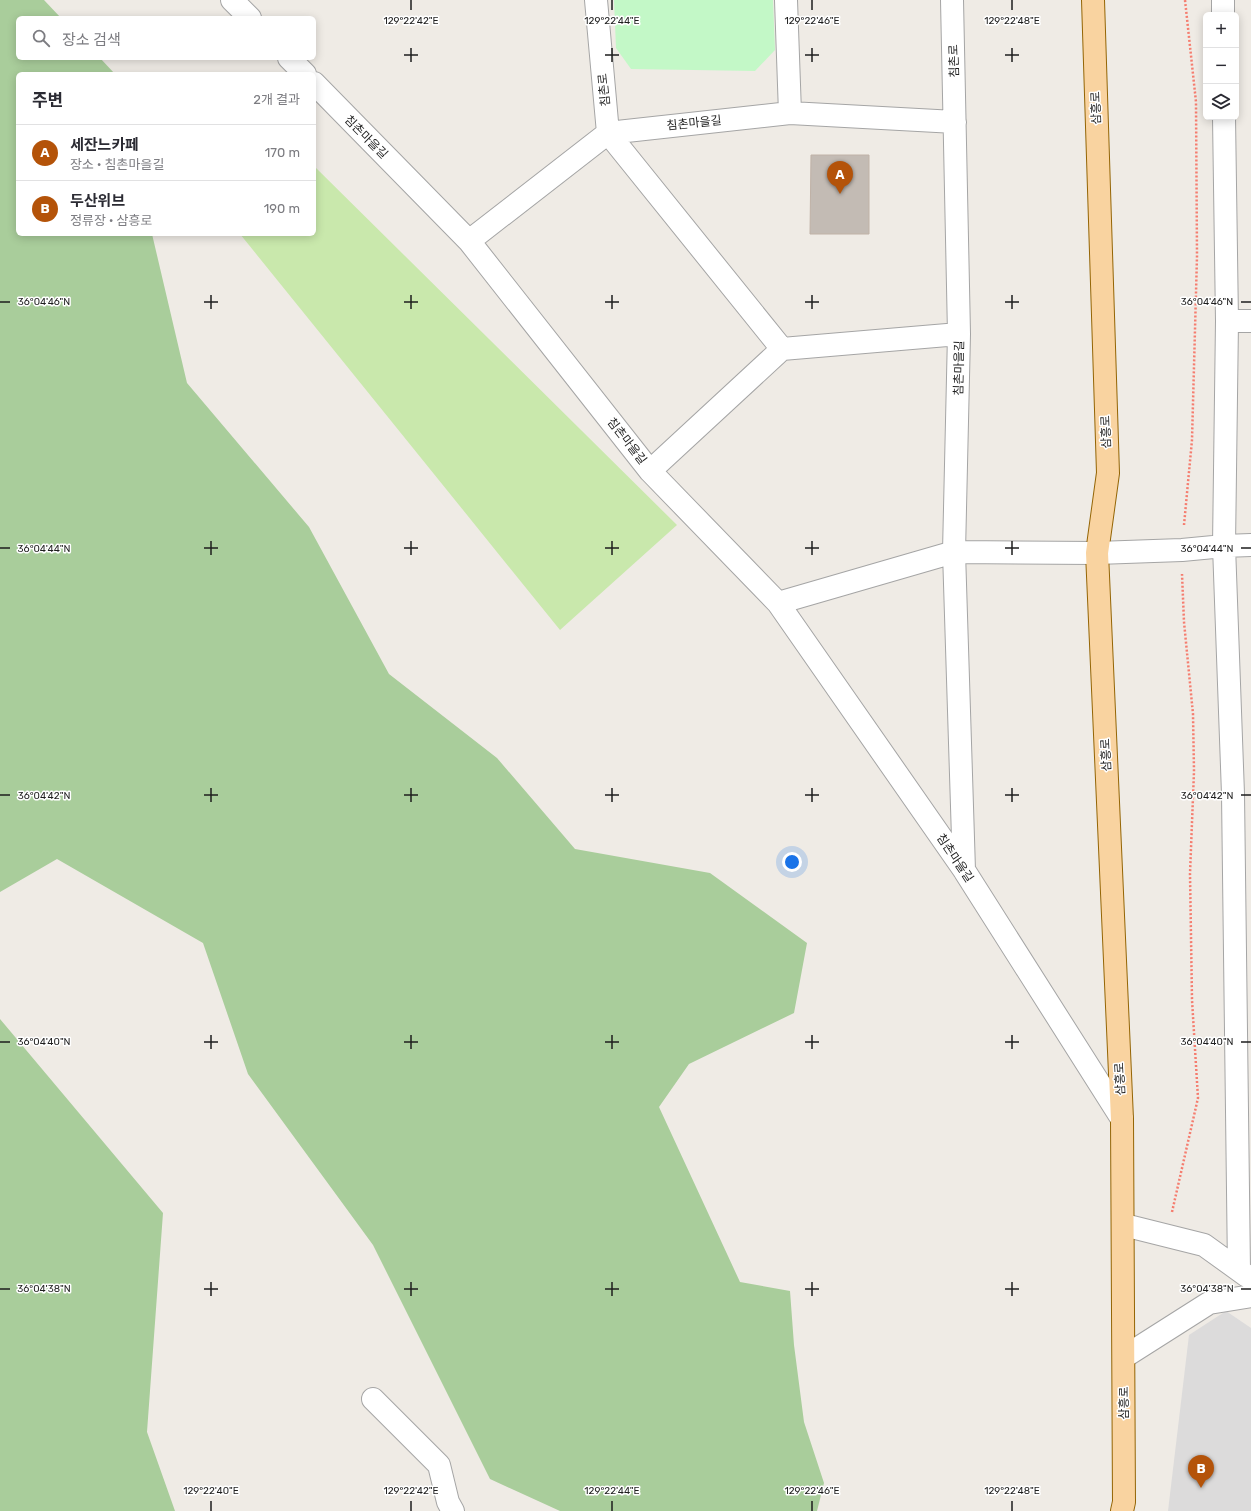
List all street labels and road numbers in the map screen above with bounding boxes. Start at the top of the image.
street label: 침촌로 [946,44,962,78]
street label: 침촌로 [595,73,613,107]
street label: 삼흥로 [1088,91,1104,125]
street label: 침촌마을길 [342,113,390,161]
street label: 침촌마을길 [666,113,722,133]
street label: 침촌마을길 [952,340,966,396]
street label: 침촌마을길 [604,415,650,467]
street label: 삼흥로 [1098,415,1114,449]
street label: 삼흥로 [1098,738,1114,772]
street label: 침촌마을길 [934,831,976,885]
street label: 삼흥로 [1112,1062,1128,1096]
street label: 삼흥로 [1117,1386,1131,1420]

